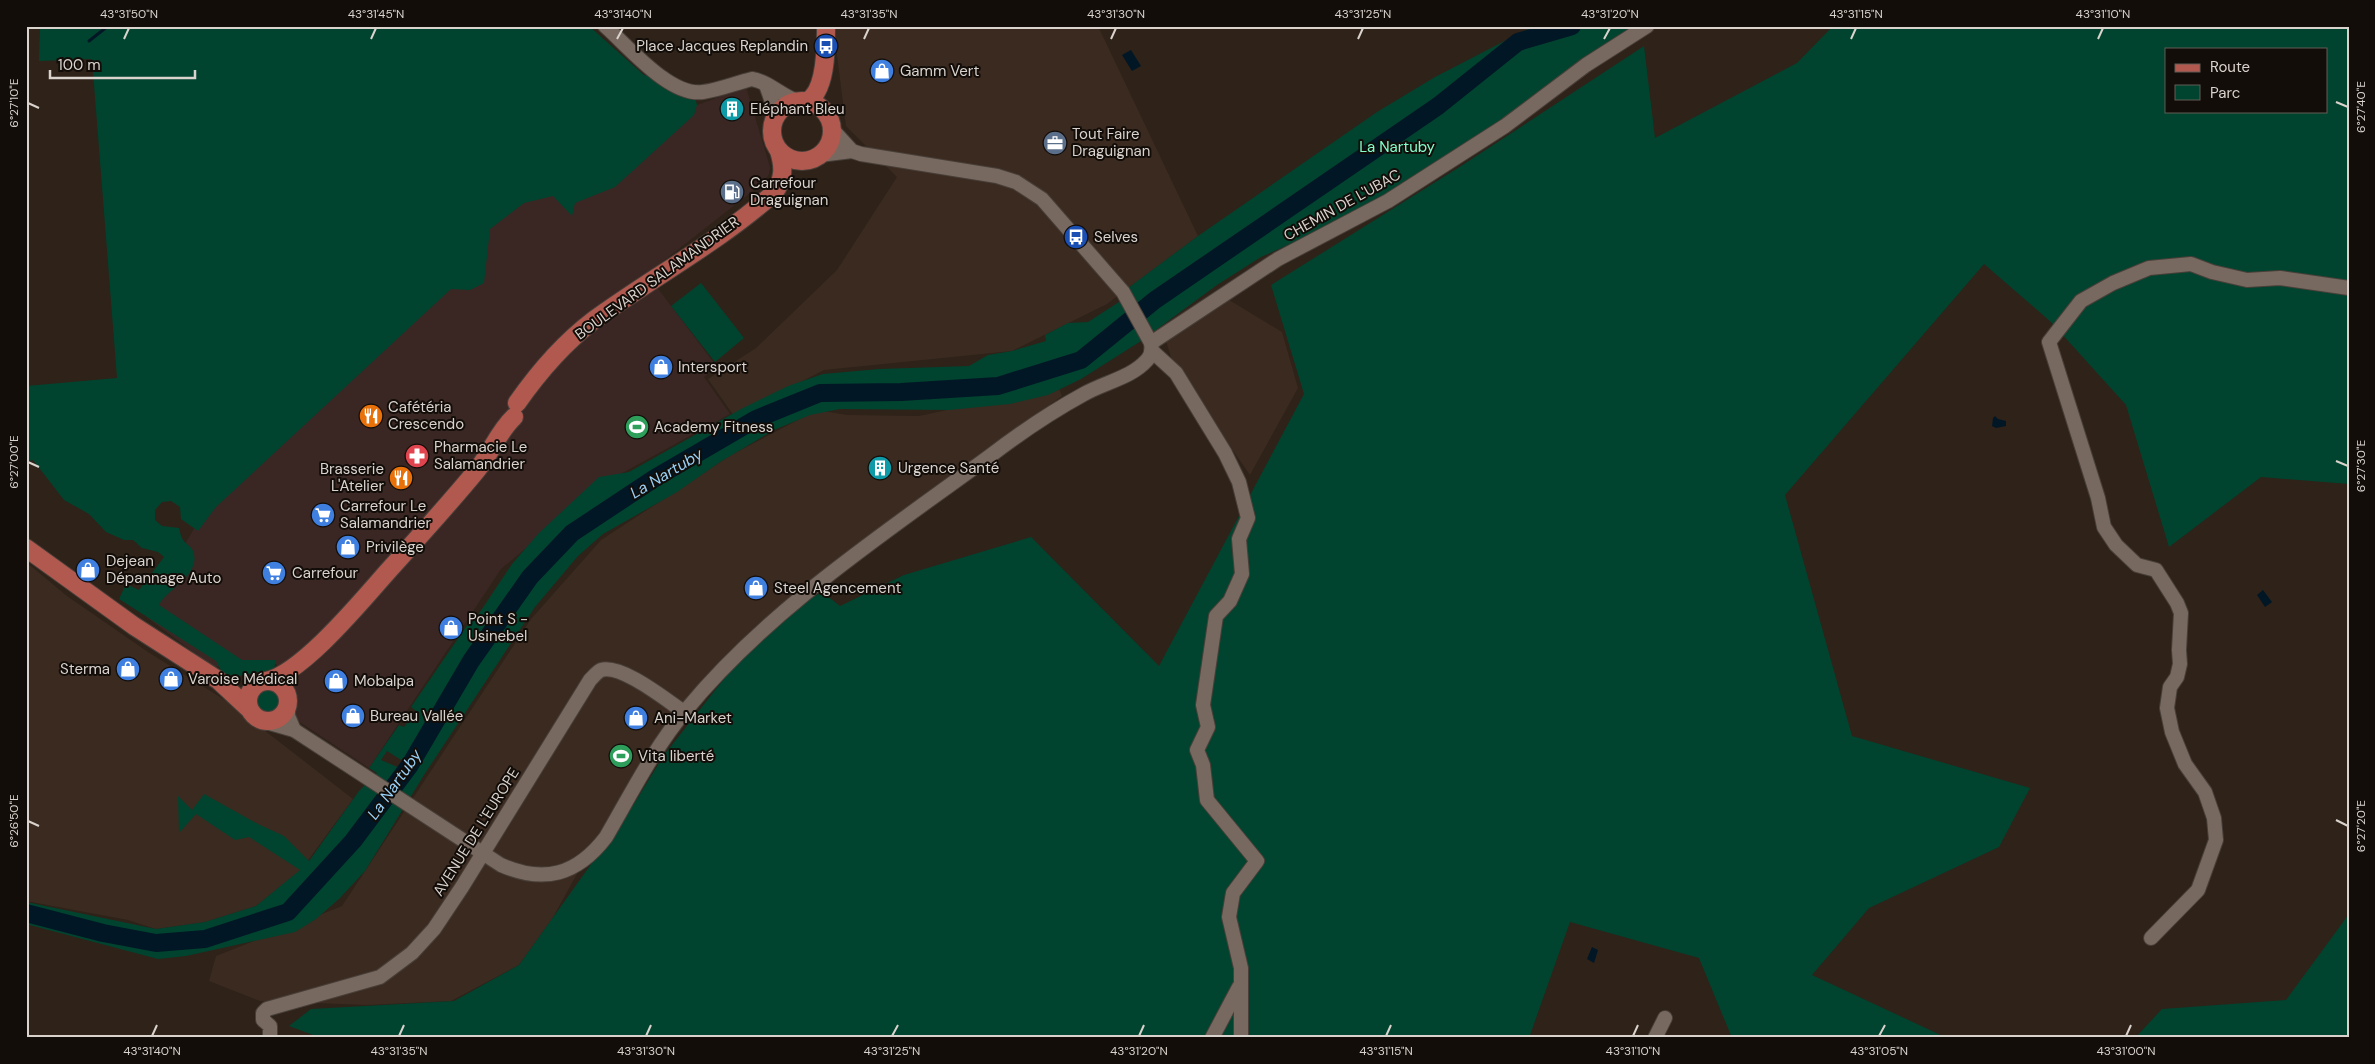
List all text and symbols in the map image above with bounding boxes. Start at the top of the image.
text: 43°31'50"N [100,6,158,22]
text: 43°31'45"N [348,6,404,22]
text: 43°31'40"N [594,6,652,22]
text: 43°31'35"N [840,6,898,22]
text: 43°31'30"N [1087,6,1145,22]
text: 43°31'25"N [1335,6,1391,22]
text: 43°31'20"N [1581,6,1639,22]
text: 43°31'15"N [1829,6,1883,22]
text: 43°31'10"N [2076,6,2130,22]
bus stop icon: Place Jacques Replandin [813,33,839,59]
place label: Place Jacques Replandin [636,36,808,56]
scale bar [50,48,195,80]
legend [2165,48,2328,112]
text: 100 m [58,55,101,75]
text: Route [2210,57,2250,77]
shop icon: Gamm Vert [869,58,895,84]
place label: Gamm Vert [900,61,979,81]
text: 6°27'10"E [6,78,22,128]
text: 6°27'40"E [2353,81,2369,133]
text: Parc [2210,83,2240,103]
building icon: Eléphant Bleu [719,96,745,122]
place label: Eléphant Bleu [750,99,845,119]
place label: Tout Faire Draguignan [1072,124,1150,161]
office icon: Tout Faire Draguignan [1042,130,1068,156]
park label: La Nartuby [1359,137,1436,157]
street label: CHEMIN DE L'UBAC [1280,164,1404,245]
place label: Carrefour Draguignan [750,173,828,210]
fuel station icon: Carrefour Draguignan [719,179,745,205]
street label: BOULEVARD SALAMANDRIER [571,212,743,344]
bus stop icon: Selves [1063,224,1089,250]
place label: Selves [1094,227,1138,247]
shop icon: Intersport [648,354,674,380]
place label: Intersport [678,357,747,377]
place label: Cafétéria Crescendo [388,397,464,434]
restaurant icon: Cafétéria Crescendo [358,403,384,429]
sports icon: Academy Fitness [624,414,650,440]
place label: Academy Fitness [654,417,773,437]
text: 6°27'00"E [6,435,22,489]
place label: Pharmacie Le Salamandrier [434,437,527,474]
text: 6°27'30"E [2353,439,2369,492]
pharmacy icon: Pharmacie Le Salamandrier [404,443,430,469]
water label: La Nartuby [626,443,707,503]
building icon: Urgence Santé [867,455,893,481]
place label: Urgence Santé [898,458,999,478]
place label: Brasserie L'Atelier [320,459,384,496]
restaurant icon: Brasserie L'Atelier [388,465,414,491]
place label: Carrefour Le Salamandrier [340,496,432,533]
supermarket icon: Carrefour Le Salamandrier [310,502,336,528]
shop icon: Privilège [335,534,361,560]
place label: Privilège [366,537,424,557]
place label: Dejean Dépannage Auto [106,551,221,588]
shop icon: Dejean Dépannage Auto [75,557,101,583]
supermarket icon: Carrefour [261,560,287,586]
place label: Carrefour [292,563,359,583]
shop icon: Steel Agencement [743,575,769,601]
place label: Steel Agencement [774,578,902,598]
place label: Point S - Usinebel [468,609,528,646]
shop icon: Point S - Usinebel [438,615,464,641]
shop icon: Sterma [115,656,141,682]
place label: Sterma [60,659,110,679]
shop icon: Varoise Médical [158,666,184,692]
shop icon: Mobalpa [323,668,349,694]
place label: Varoise Médical [188,669,297,689]
place label: Mobalpa [354,671,414,691]
shop icon: Bureau Vallée [340,703,366,729]
shop icon: Ani-Market [623,705,649,731]
place label: Bureau Vallée [370,706,463,726]
place label: Ani-Market [654,708,732,728]
sports icon: Vita liberté [608,743,634,769]
water label: La Nartuby [362,744,427,824]
place label: Vita liberté [638,746,714,766]
street label: AVENUE DE L'EUROPE [428,764,524,900]
text: 6°26'50"E [6,794,22,848]
text: 6°27'20"E [2353,800,2369,852]
text: 43°31'40"N [123,1043,181,1059]
text: 43°31'35"N [370,1043,428,1059]
text: 43°31'30"N [617,1043,675,1059]
text: 43°31'25"N [864,1043,920,1059]
text: 43°31'20"N [1110,1043,1168,1059]
text: 43°31'15"N [1359,1043,1413,1059]
text: 43°31'10"N [1606,1043,1660,1059]
text: 43°31'05"N [1850,1043,1908,1059]
text: 43°31'00"N [2096,1043,2156,1059]

